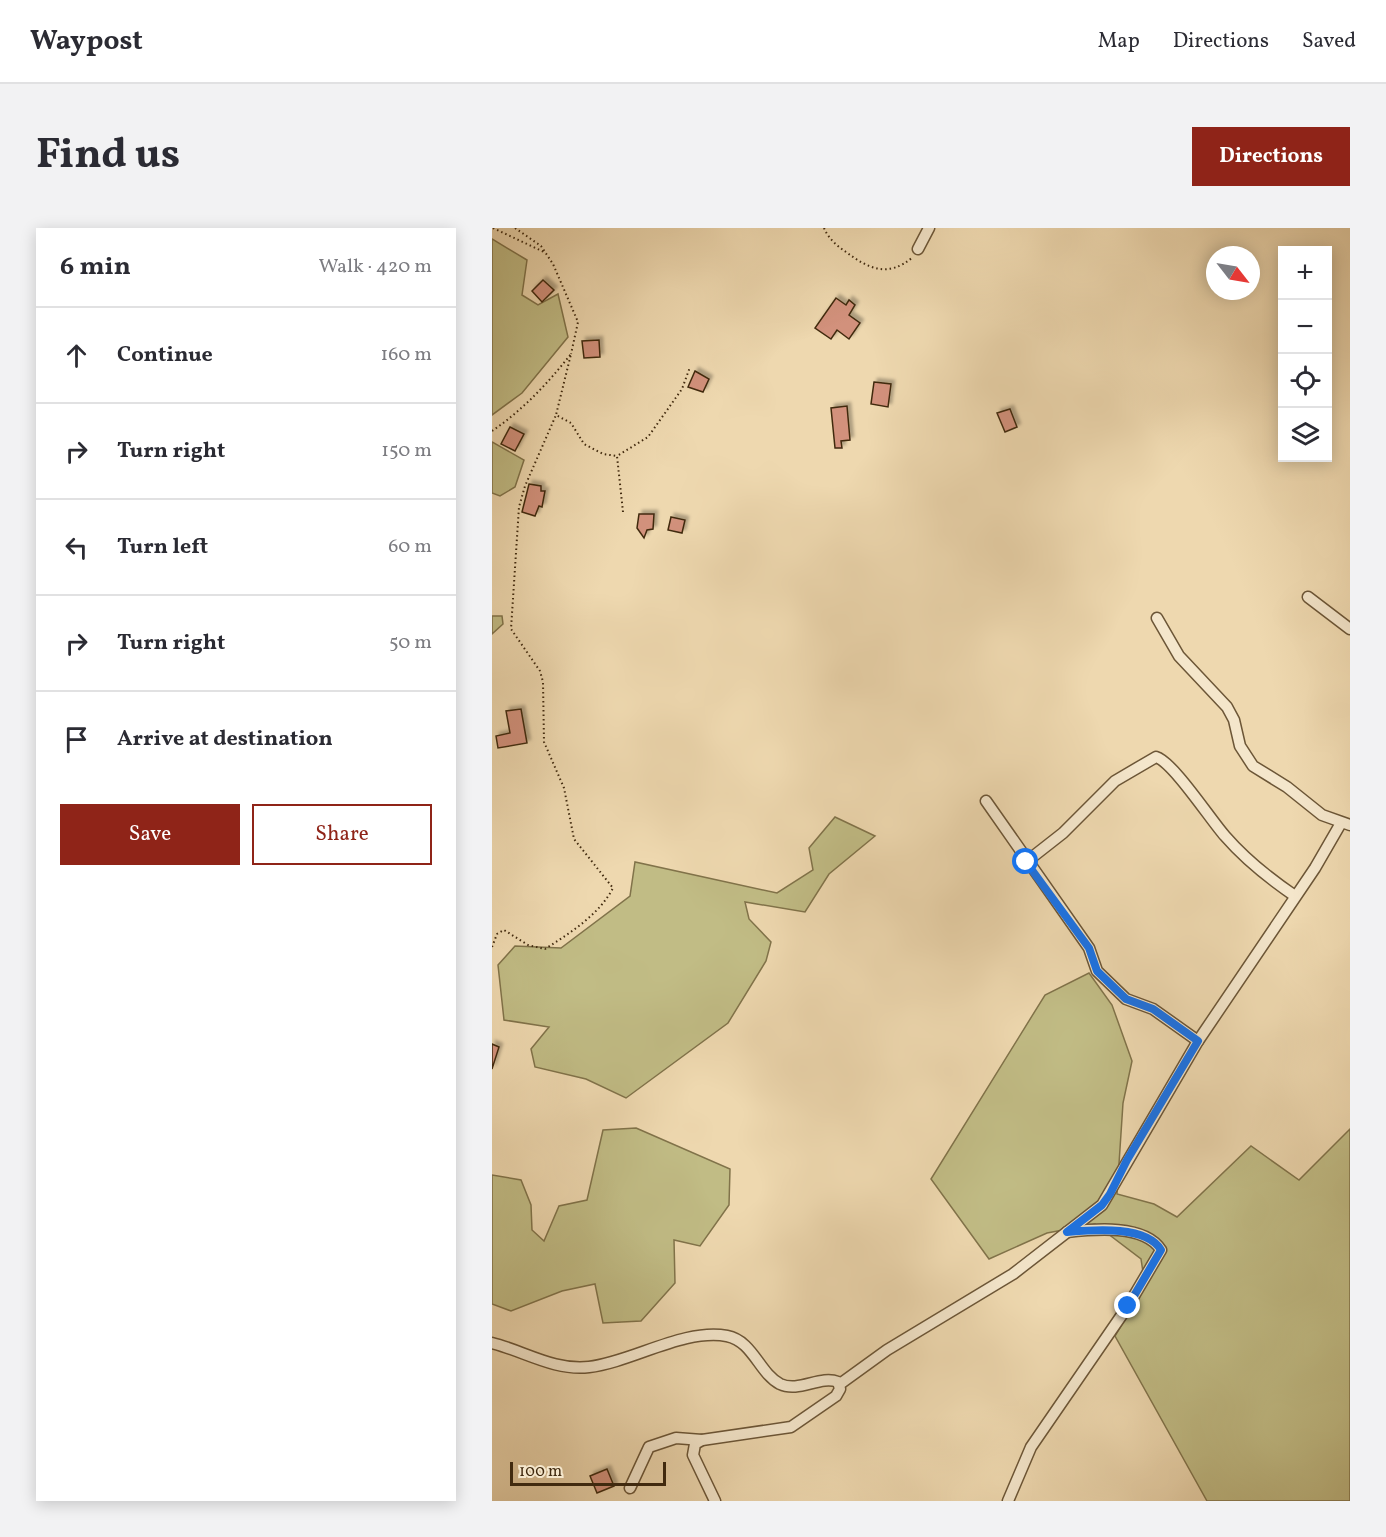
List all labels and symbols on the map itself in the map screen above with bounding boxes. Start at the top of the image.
north arrow [1206,246,1260,300]
route start [1012,848,1038,874]
route end [1114,1292,1140,1318]
scale bar [510,1459,666,1486]

